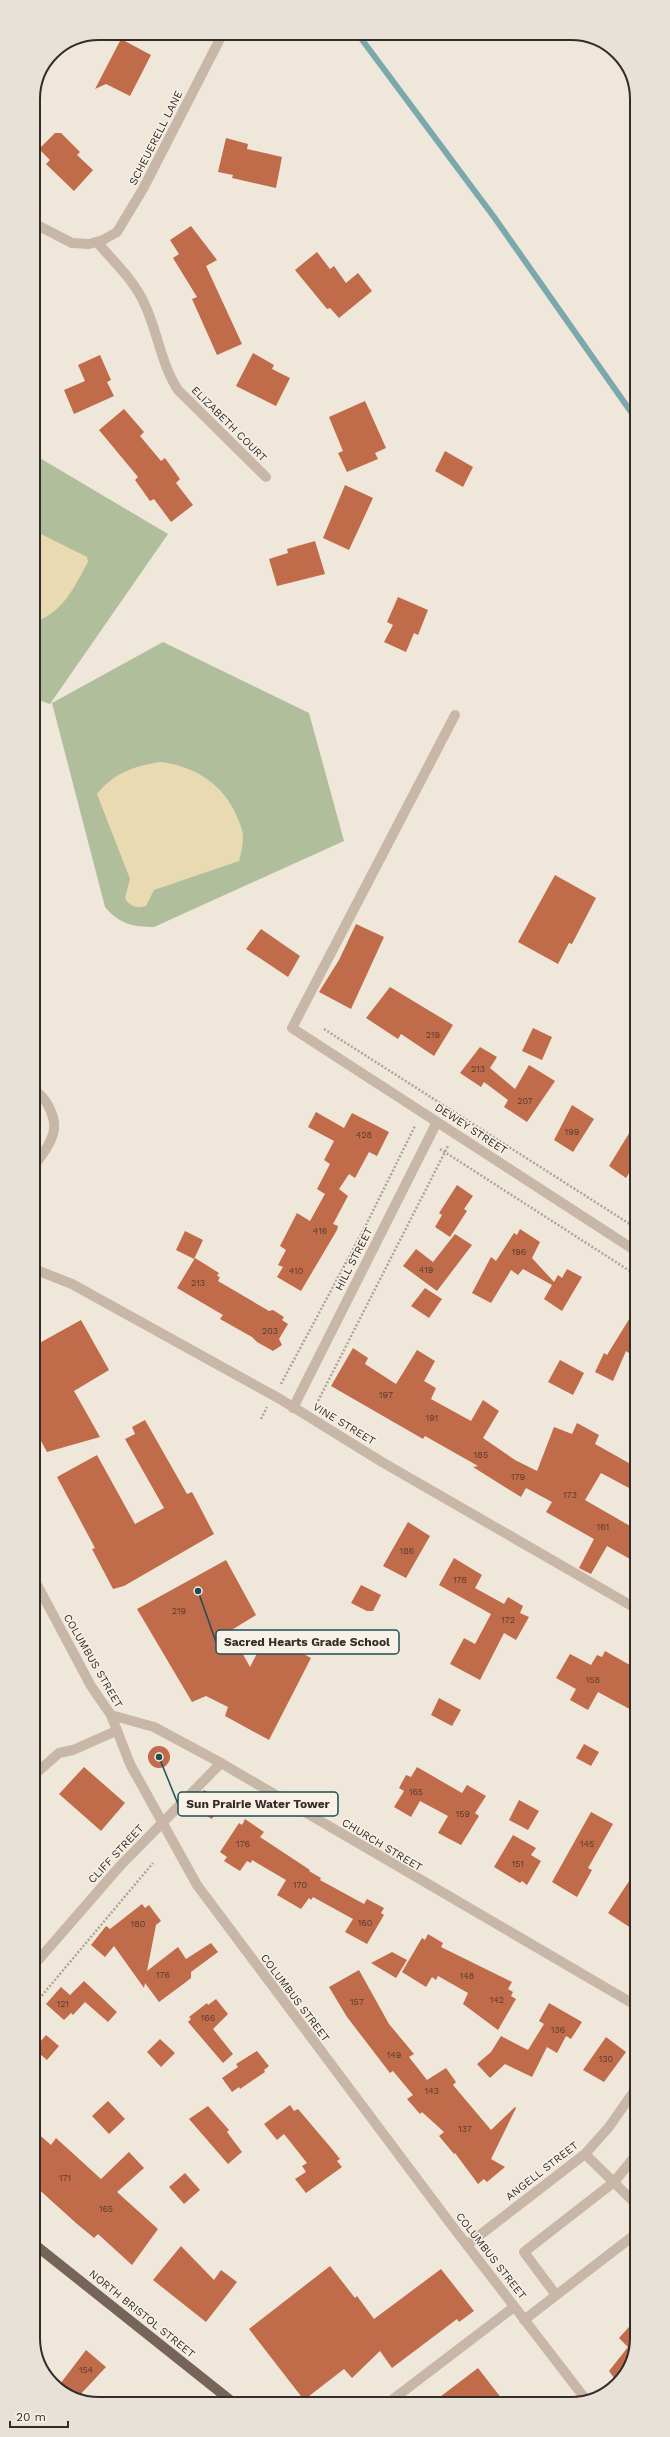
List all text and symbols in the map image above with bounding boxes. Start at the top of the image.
street label: SCHEUERELL LANE [127,89,185,187]
street label: ELIZABETH COURT [189,384,270,465]
house number: 219 [426,1030,440,1040]
house number: 213 [471,1064,485,1074]
house number: 207 [517,1096,533,1106]
street label: DEWEY STREET [432,1101,510,1157]
house number: 199 [565,1127,579,1137]
house number: 428 [356,1130,372,1140]
street label: HILL STREET [332,1225,376,1293]
house number: 416 [313,1226,327,1236]
house number: 196 [512,1247,526,1257]
house number: 419 [419,1265,433,1275]
house number: 410 [289,1266,304,1276]
house number: 213 [191,1278,205,1288]
house number: 203 [262,1326,278,1336]
house number: 197 [379,1390,393,1400]
street label: VINE STREET [310,1400,378,1448]
house number: 191 [426,1413,438,1423]
house number: 185 [474,1450,488,1460]
house number: 179 [511,1472,525,1482]
house number: 173 [563,1490,577,1500]
house number: 161 [597,1522,609,1532]
house number: 186 [400,1546,414,1556]
house number: 178 [453,1575,467,1585]
house number: 219 [172,1606,186,1616]
street label: COLUMBUS STREET [61,1612,125,1711]
house number: 172 [501,1615,515,1625]
callout: Sacred Hearts Grade School [216,1630,399,1654]
text: Sacred Hearts Grade School [224,1635,390,1649]
house number: 158 [586,1675,600,1685]
house number: 165 [409,1787,423,1797]
callout: Sun Prairie Water Tower [178,1792,338,1816]
text: Sun Prairie Water Tower [186,1797,331,1811]
house number: 159 [456,1809,470,1819]
street label: CHURCH STREET [339,1816,425,1874]
street label: CLIFF STREET [85,1822,147,1886]
house number: 176 [236,1839,250,1849]
house number: 145 [580,1839,594,1849]
house number: 151 [512,1859,524,1869]
house number: 170 [293,1880,307,1890]
house number: 160 [358,1918,373,1928]
house number: 180 [131,1919,146,1929]
street label: COLUMBUS STREET [258,1952,332,2045]
house number: 176 [156,1970,170,1980]
house number: 148 [460,1971,474,1981]
house number: 142 [490,1995,504,2005]
house number: 157 [350,1997,364,2007]
house number: 121 [57,1999,69,2009]
house number: 166 [201,2013,215,2023]
house number: 136 [551,2025,565,2035]
house number: 149 [387,2050,401,2060]
house number: 130 [599,2054,614,2064]
house number: 143 [425,2086,439,2096]
house number: 137 [458,2124,472,2134]
street label: ANGELL STREET [503,2138,581,2203]
house number: 171 [59,2173,71,2183]
house number: 165 [99,2204,113,2214]
street label: COLUMBUS STREET [453,2210,529,2302]
street label: NORTH BRISTOL STREET [86,2267,198,2361]
house number: 154 [79,2365,94,2375]
scale bar [10,2403,68,2429]
text: 20 m [16,2410,46,2424]

